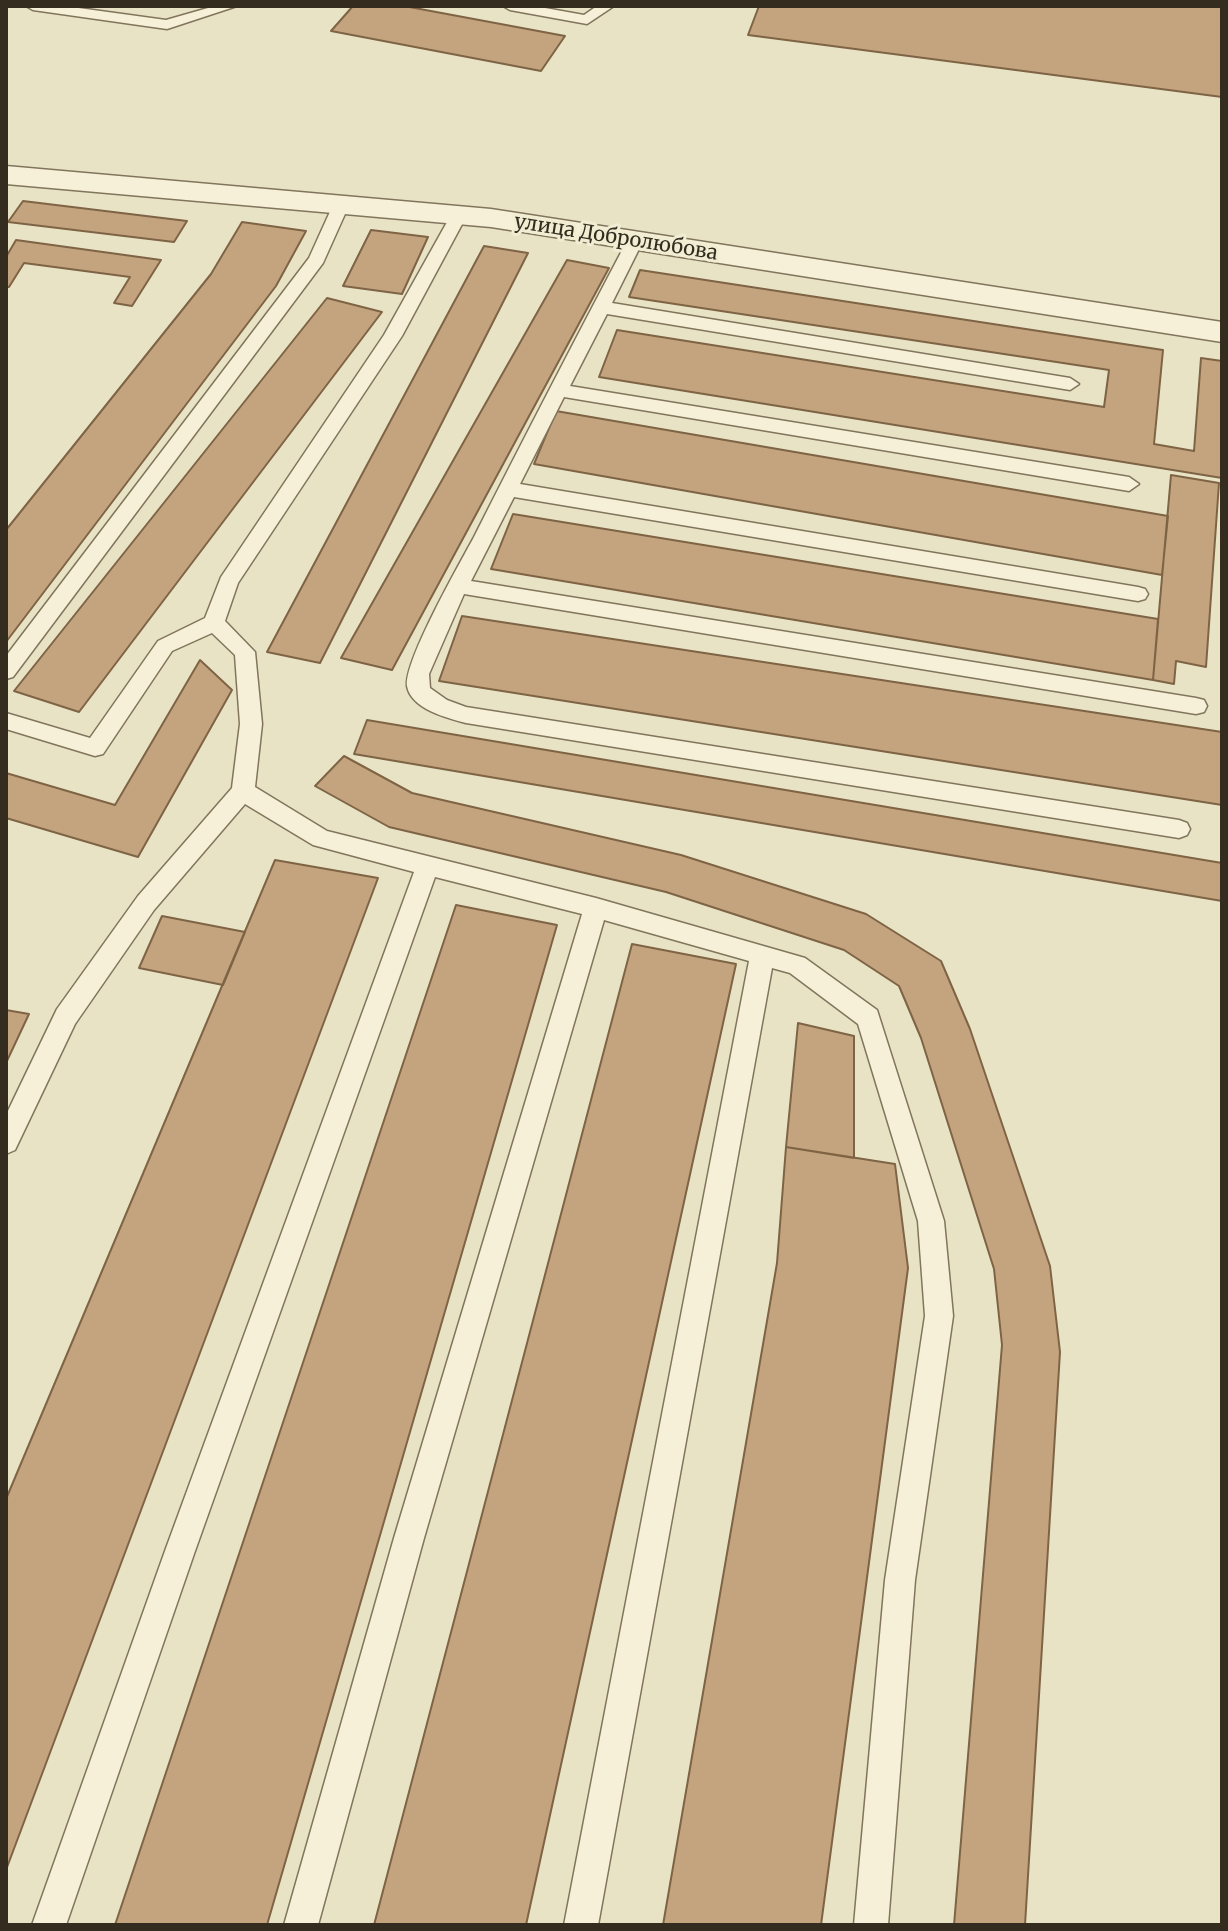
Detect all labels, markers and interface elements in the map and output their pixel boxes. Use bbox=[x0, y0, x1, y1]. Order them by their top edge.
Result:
street label: улица Добролюбова bbox=[513, 210, 719, 266]

